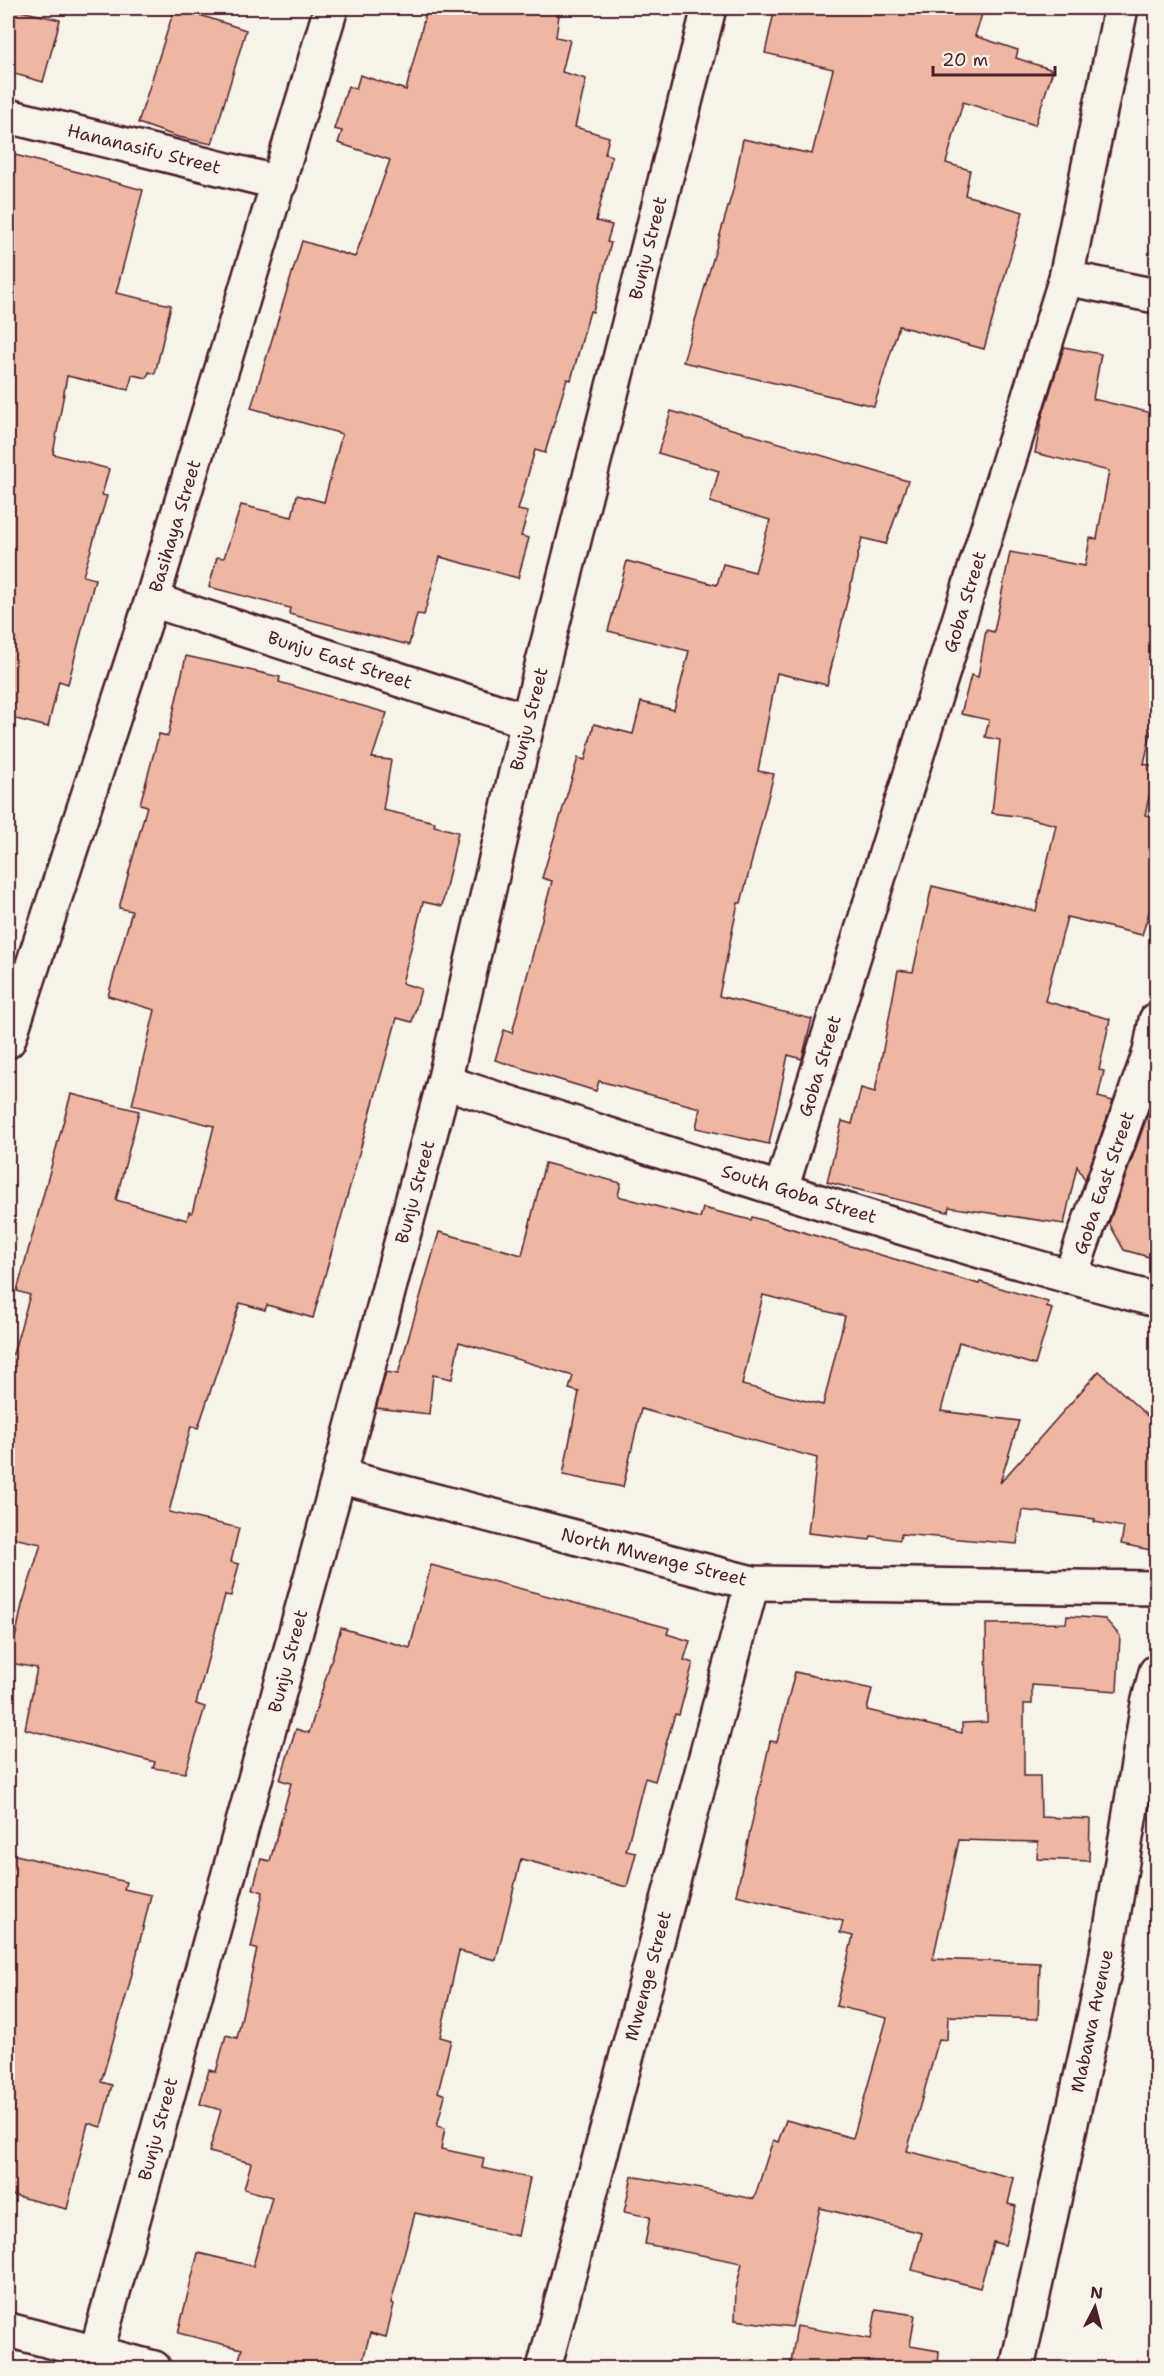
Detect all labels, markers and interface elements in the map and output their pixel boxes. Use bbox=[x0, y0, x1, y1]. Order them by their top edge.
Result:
scale bar bbox=[933, 39, 1054, 77]
text: 20 m bbox=[942, 48, 988, 72]
street label: Hananasifu Street bbox=[65, 118, 223, 180]
street label: Bunju Street bbox=[624, 194, 672, 302]
street label: Basihaya Street bbox=[143, 457, 207, 595]
street label: Goba Street bbox=[938, 548, 992, 656]
street label: Bunju East Street bbox=[265, 625, 415, 695]
street label: Bunju Street bbox=[505, 665, 553, 773]
street label: Goba Street bbox=[793, 1012, 847, 1120]
street label: Goba East Street bbox=[1068, 1108, 1140, 1258]
street label: Bunju Street bbox=[390, 1138, 440, 1246]
street label: South Goba Street bbox=[718, 1159, 880, 1229]
street label: North Mwenge Street bbox=[559, 1522, 750, 1592]
street label: Bunju Street bbox=[263, 1607, 313, 1715]
street label: Mwenge Street bbox=[619, 1908, 677, 2044]
street label: Mabawa Avenue bbox=[1065, 1947, 1119, 2095]
street label: Bunju Street bbox=[133, 2075, 183, 2183]
north arrow bbox=[1065, 2277, 1125, 2337]
text: N bbox=[1089, 2281, 1104, 2304]

